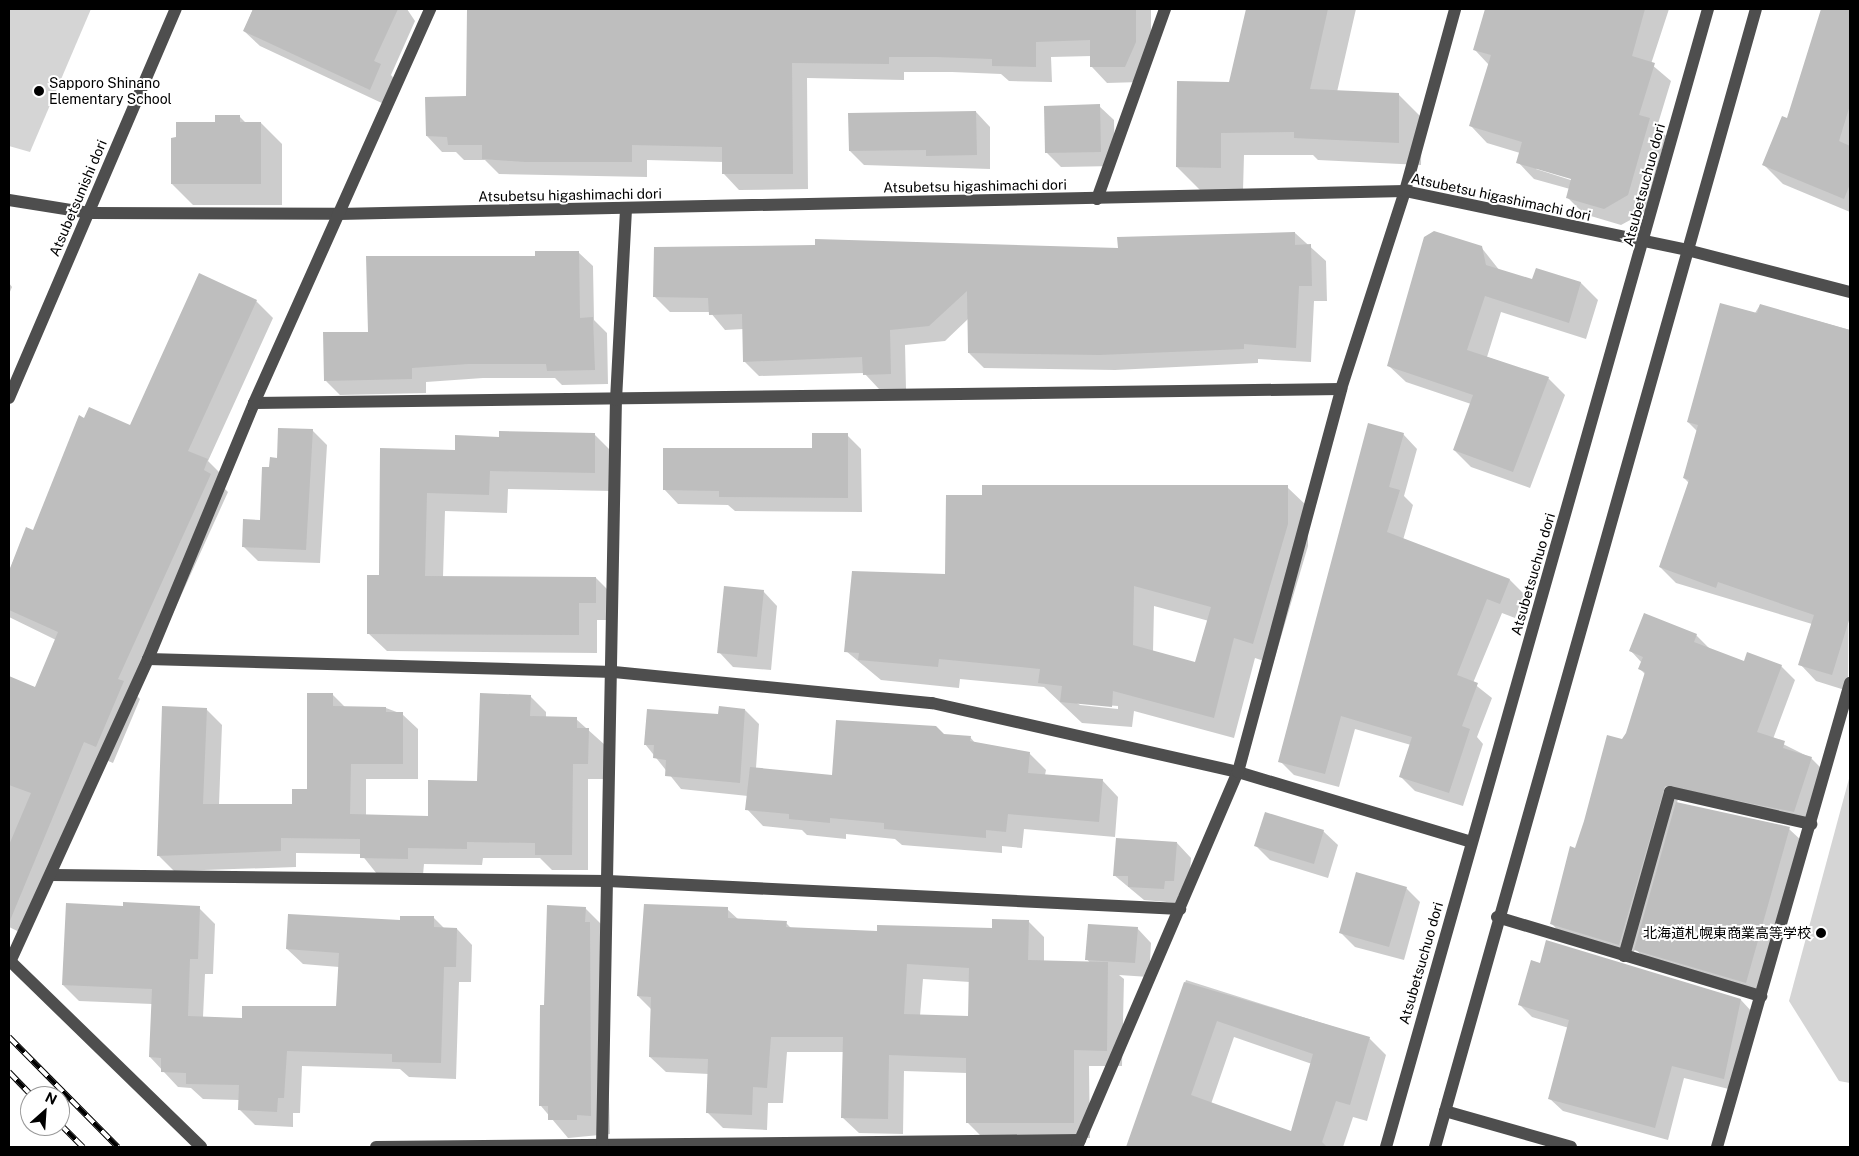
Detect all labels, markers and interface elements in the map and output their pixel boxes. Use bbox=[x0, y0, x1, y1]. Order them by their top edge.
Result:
place label: Sapporo Shinano Elementary School bbox=[49, 75, 172, 108]
marker: Sapporo Shinano Elementary School bbox=[33, 85, 45, 97]
street label: Atsubetsuchuo dori bbox=[1619, 122, 1669, 248]
street label: Atsubetsunishi dori bbox=[46, 137, 110, 259]
street label: Atsubetsu higashimachi dori bbox=[1409, 170, 1593, 224]
street label: Atsubetsu higashimachi dori bbox=[883, 176, 1067, 196]
street label: Atsubetsu higashimachi dori bbox=[478, 185, 662, 205]
street label: Atsubetsuchuo dori bbox=[1507, 511, 1559, 637]
street label: Atsubetsuchuo dori bbox=[1395, 900, 1447, 1026]
place label: 北海道札幌東商業高等学校 bbox=[1643, 925, 1811, 941]
marker: 北海道札幌東商業高等学校 bbox=[1815, 927, 1827, 939]
north arrow bbox=[20, 1086, 70, 1136]
text: N bbox=[43, 1089, 60, 1108]

